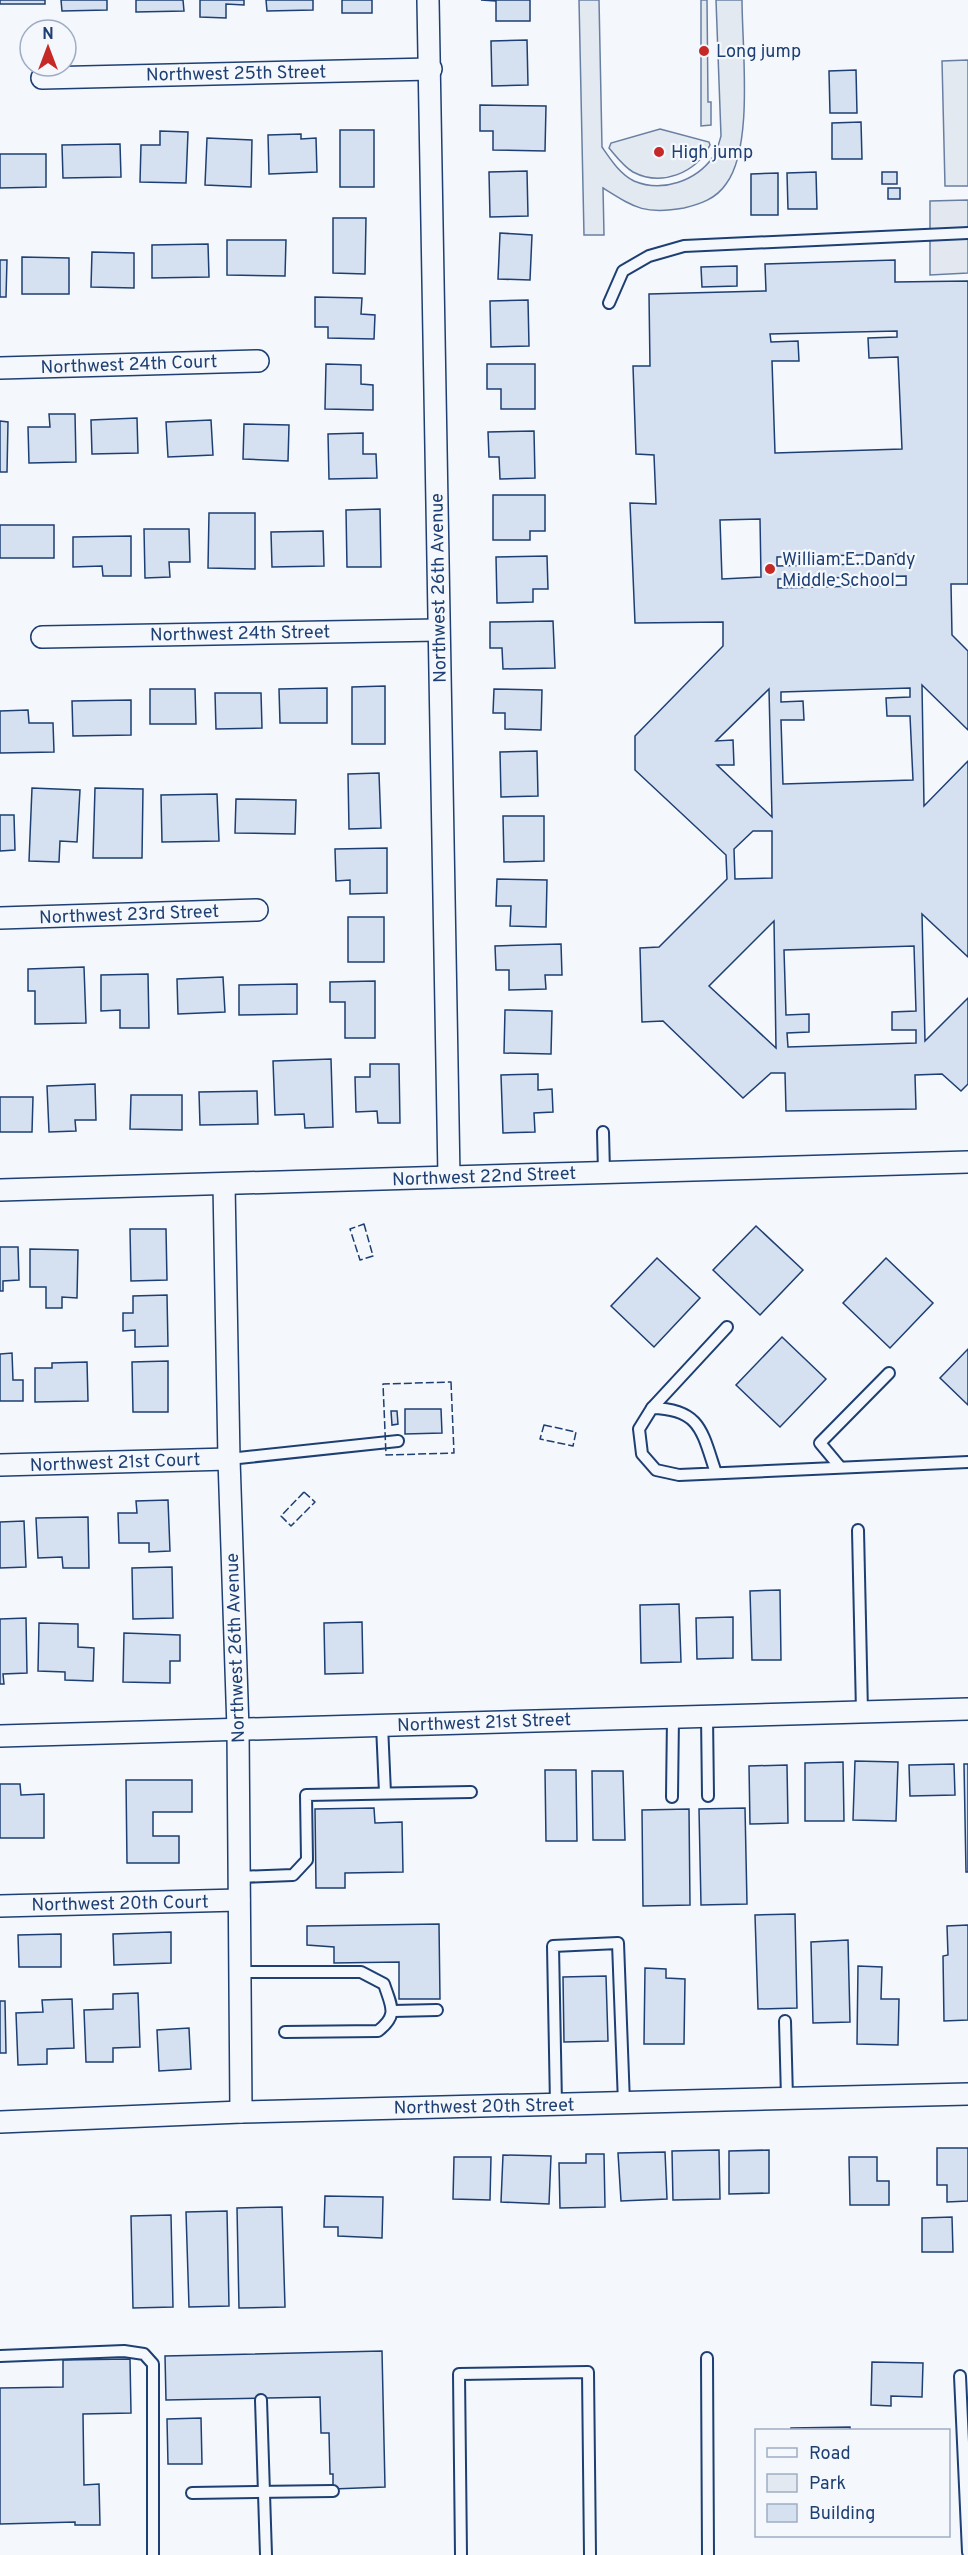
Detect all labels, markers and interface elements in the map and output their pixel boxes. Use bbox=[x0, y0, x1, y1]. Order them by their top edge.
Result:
north arrow bbox=[18, 18, 78, 78]
text: N bbox=[42, 25, 54, 45]
place label: Long jump bbox=[716, 41, 801, 64]
marker: Long jump bbox=[697, 44, 711, 58]
street label: Northwest 25th Street bbox=[146, 61, 326, 88]
place label: High jump bbox=[671, 142, 753, 165]
marker: High jump bbox=[652, 145, 666, 159]
street label: Northwest 24th Court bbox=[40, 351, 218, 380]
street label: Northwest 26th Avenue bbox=[426, 493, 453, 683]
place label: William E. Dandy Middle School bbox=[782, 549, 916, 593]
marker: William E. Dandy Middle School bbox=[763, 562, 777, 576]
street label: Northwest 24th Street bbox=[150, 621, 330, 648]
street label: Northwest 23rd Street bbox=[39, 901, 220, 930]
street label: Northwest 22nd Street bbox=[392, 1163, 577, 1192]
street label: Northwest 21st Court bbox=[29, 1449, 201, 1478]
street label: Northwest 26th Avenue bbox=[222, 1553, 251, 1743]
street label: Northwest 21st Street bbox=[397, 1709, 571, 1738]
street label: Northwest 20th Court bbox=[31, 1891, 209, 1918]
street label: Northwest 20th Street bbox=[393, 2094, 575, 2121]
legend bbox=[755, 2429, 950, 2537]
text: Road bbox=[809, 2443, 851, 2466]
text: Park bbox=[809, 2473, 846, 2496]
text: Building bbox=[809, 2503, 875, 2526]

